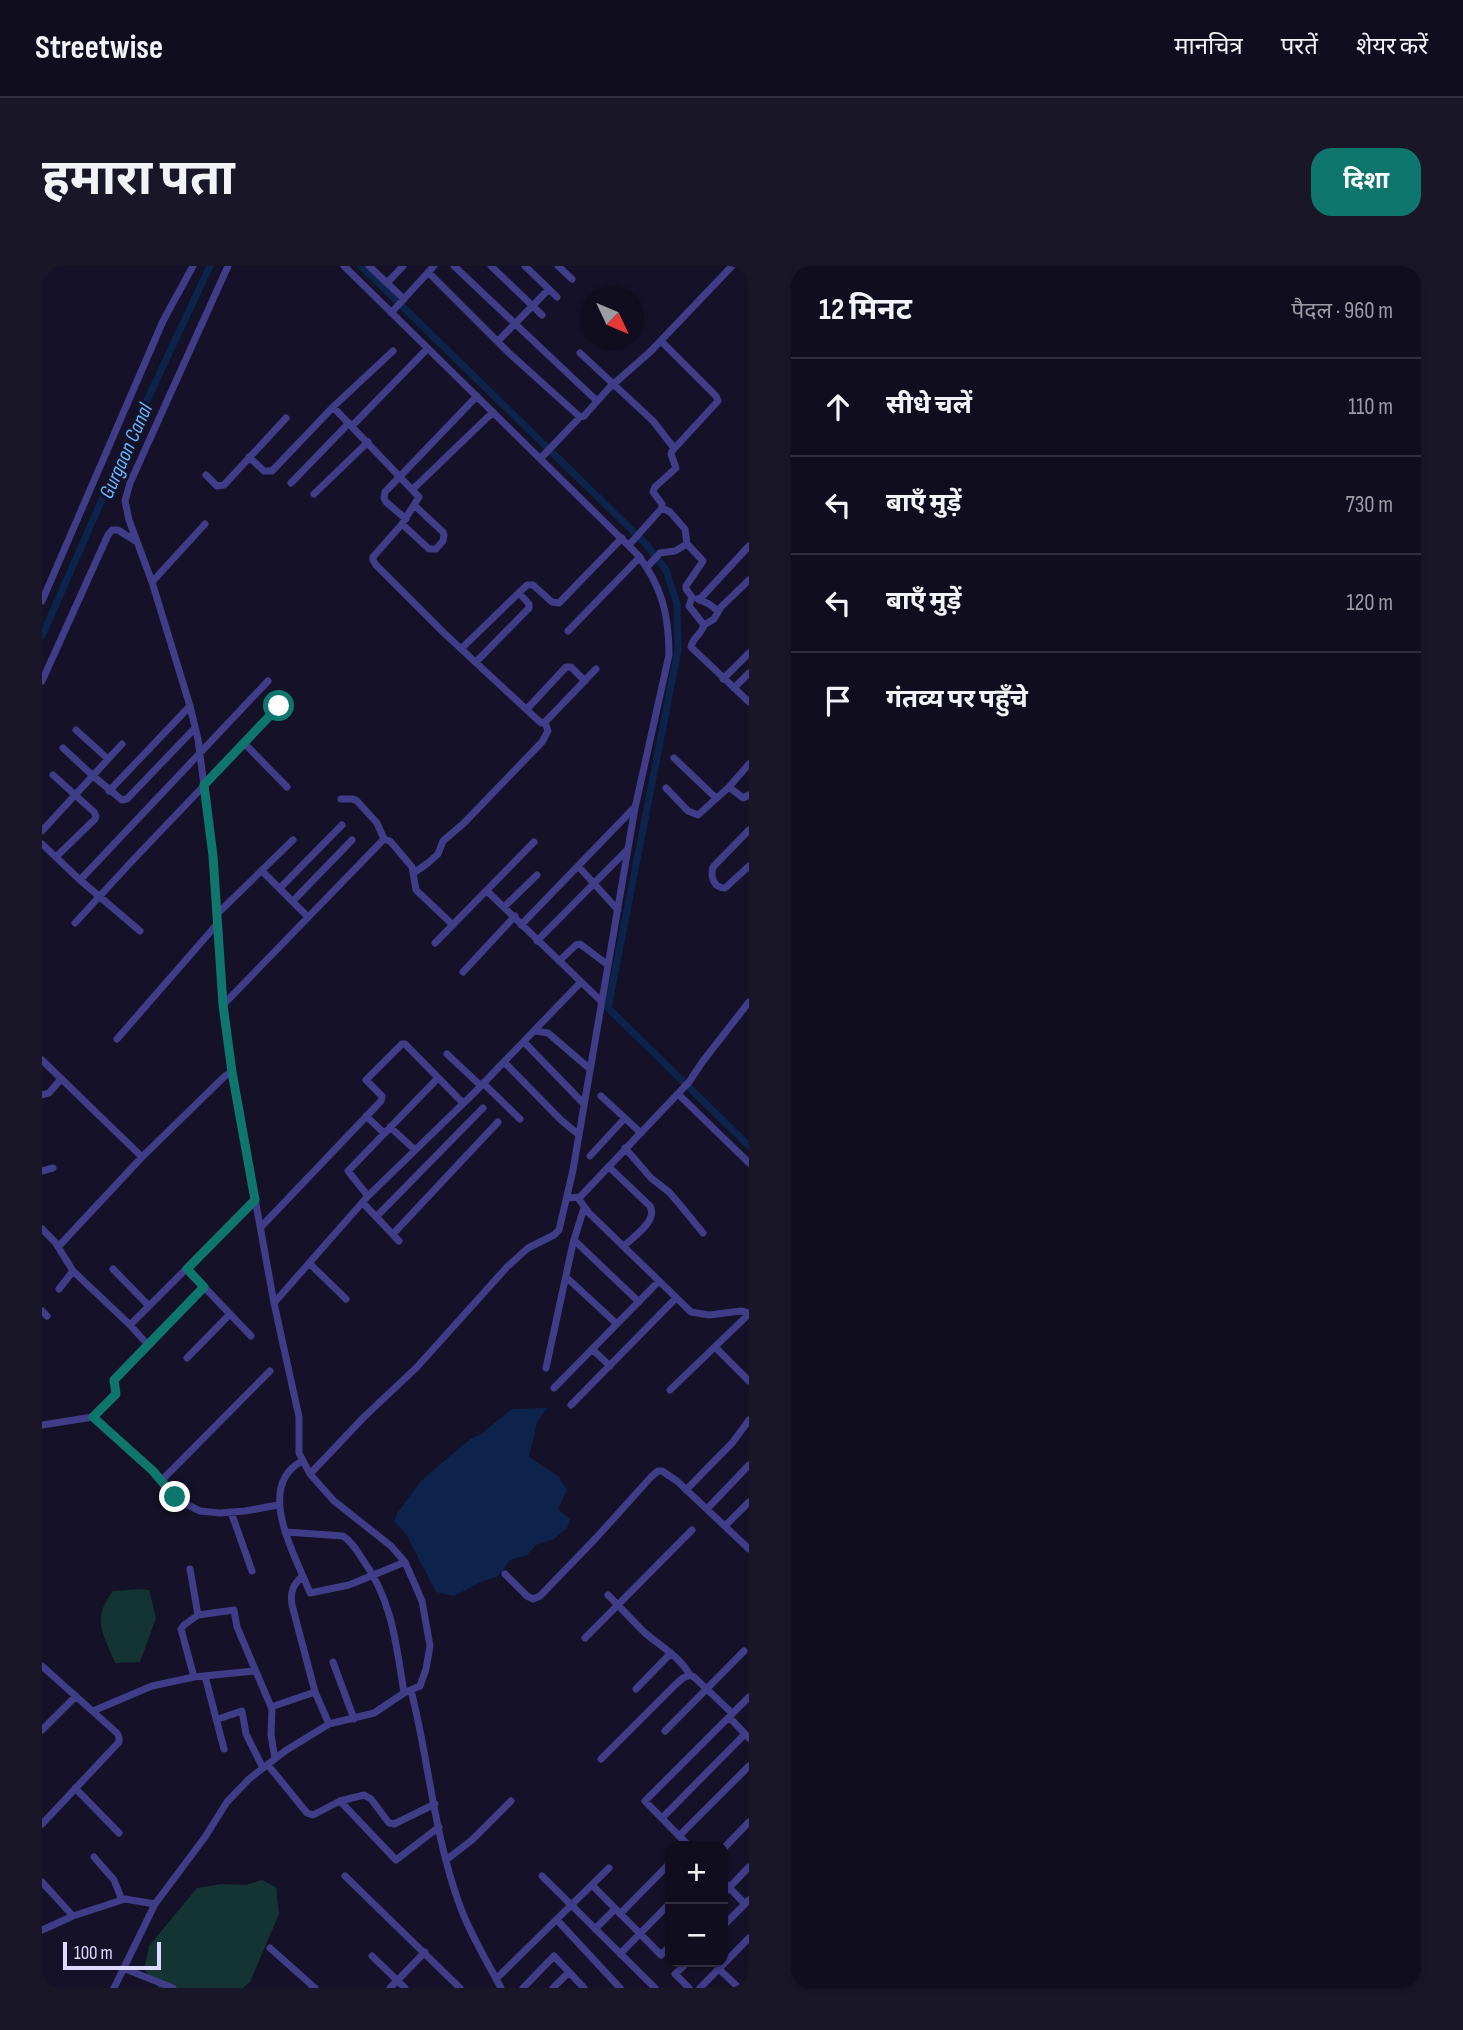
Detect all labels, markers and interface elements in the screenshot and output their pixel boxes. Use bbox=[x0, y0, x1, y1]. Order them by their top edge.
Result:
text: Streetwise bbox=[35, 28, 163, 68]
text: मानचित्र bbox=[1174, 32, 1243, 61]
text: परतें bbox=[1281, 32, 1318, 61]
text: शेयर करें bbox=[1356, 32, 1428, 61]
button: दिशा bbox=[1311, 148, 1421, 216]
text: हमारा पता bbox=[42, 150, 235, 209]
north arrow bbox=[581, 287, 644, 350]
text: 12 मिनट bbox=[819, 292, 912, 328]
text: पैदल · 960 m bbox=[1291, 297, 1393, 325]
icon: ahead bbox=[819, 388, 857, 426]
text: सीधे चलें bbox=[886, 390, 972, 421]
text: 110 m bbox=[1348, 393, 1393, 421]
water label: Gurgaon Canal bbox=[94, 398, 159, 503]
icon: left bbox=[819, 486, 857, 524]
text: बाएँ मुड़ें bbox=[886, 488, 961, 519]
text: 730 m bbox=[1345, 491, 1393, 519]
icon: left bbox=[819, 584, 857, 622]
text: बाएँ मुड़ें bbox=[886, 586, 961, 617]
text: 120 m bbox=[1347, 589, 1393, 617]
icon: arrive bbox=[819, 682, 857, 720]
text: गंतव्य पर पहुँचे bbox=[886, 684, 1028, 715]
route start bbox=[263, 690, 294, 721]
route end bbox=[159, 1481, 190, 1512]
map controls bbox=[665, 1841, 728, 1967]
button: + bbox=[665, 1841, 728, 1904]
button: − bbox=[665, 1904, 728, 1967]
scale bar bbox=[63, 1939, 161, 1971]
text: 100 m bbox=[74, 1942, 113, 1965]

